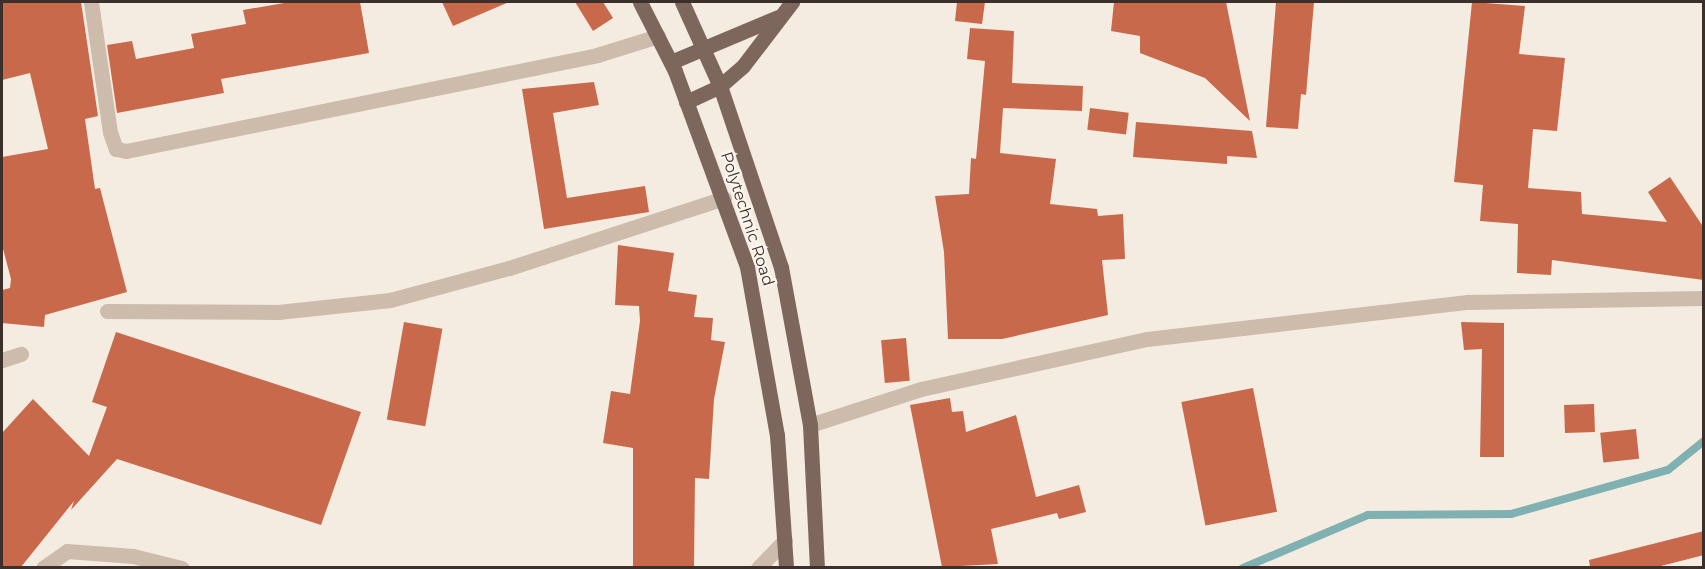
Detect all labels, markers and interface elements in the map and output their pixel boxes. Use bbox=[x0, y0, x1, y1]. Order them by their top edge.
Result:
street label: Polytechnic Road bbox=[716, 149, 778, 289]

